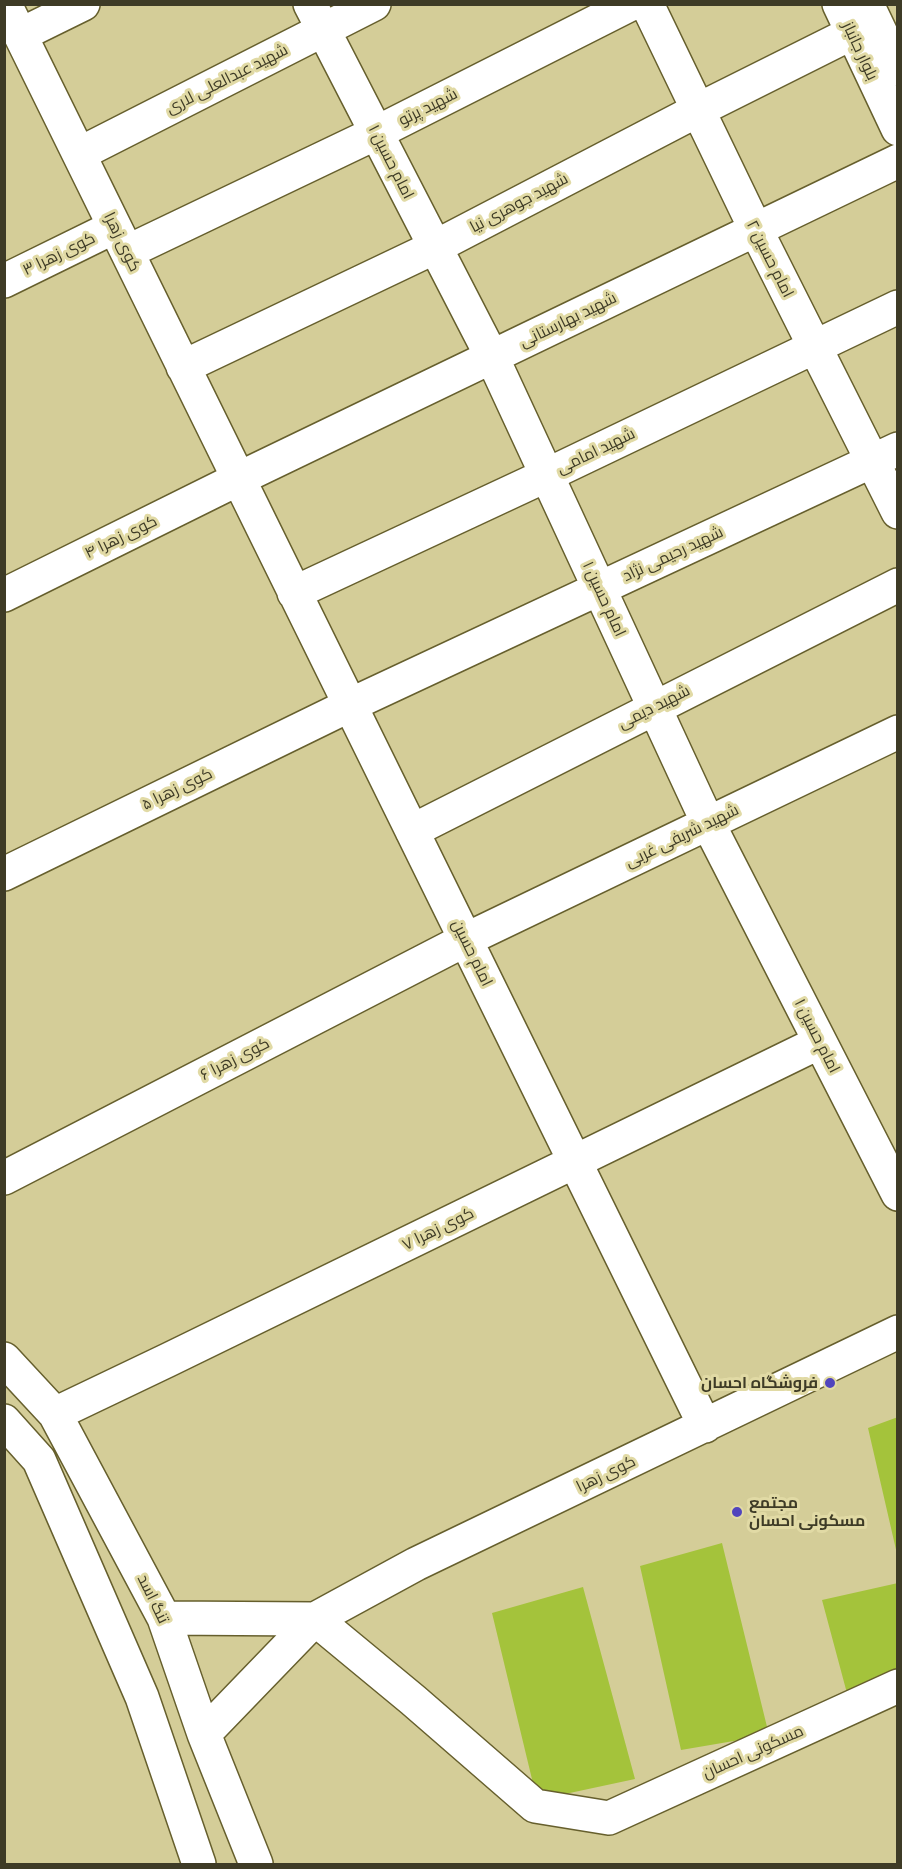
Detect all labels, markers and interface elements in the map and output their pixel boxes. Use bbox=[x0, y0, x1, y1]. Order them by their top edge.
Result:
street label: بلوار جانباز bbox=[838, 19, 882, 83]
street label: شهید عبدالعلی لاری bbox=[163, 40, 291, 118]
street label: شهید پرتو bbox=[395, 84, 461, 130]
street label: امام حسین ۱ bbox=[364, 122, 418, 202]
street label: شهید جوهری نیا bbox=[467, 169, 571, 237]
street label: کوی زهرا bbox=[99, 209, 145, 275]
street label: امام حسین ۲ bbox=[742, 217, 798, 301]
street label: کوی زهرا ۳ bbox=[20, 228, 98, 280]
street label: شهید بهارستانی bbox=[516, 288, 620, 352]
street label: شهید امامی bbox=[554, 424, 638, 478]
street label: کوی زهرا ۴ bbox=[82, 511, 160, 563]
street label: شهید رحیمی نژاد bbox=[620, 522, 726, 586]
street label: امام حسین ۱ bbox=[578, 558, 630, 640]
street label: شهید دیمی bbox=[615, 681, 693, 733]
street label: کوی زهرا ۵ bbox=[139, 764, 215, 814]
street label: شهید شریفی غربی bbox=[622, 800, 742, 872]
street label: امام حسین bbox=[448, 917, 496, 989]
street label: امام حسین ۱ bbox=[790, 996, 844, 1076]
street label: کوی زهرا ۶ bbox=[197, 1033, 273, 1085]
street label: کوی زهرا ۷ bbox=[399, 1203, 477, 1255]
place label: فروشگاه احسان bbox=[701, 1373, 818, 1393]
marker: فروشگاه احسان bbox=[823, 1376, 837, 1390]
street label: کوی زهرا bbox=[573, 1451, 639, 1497]
place label: مجتمع مسکونی احسان bbox=[749, 1493, 865, 1531]
marker: مجتمع مسکونی احسان bbox=[730, 1505, 744, 1519]
street label: تنگ اسد bbox=[133, 1571, 173, 1627]
street label: مسکونی احسان bbox=[700, 1721, 806, 1783]

